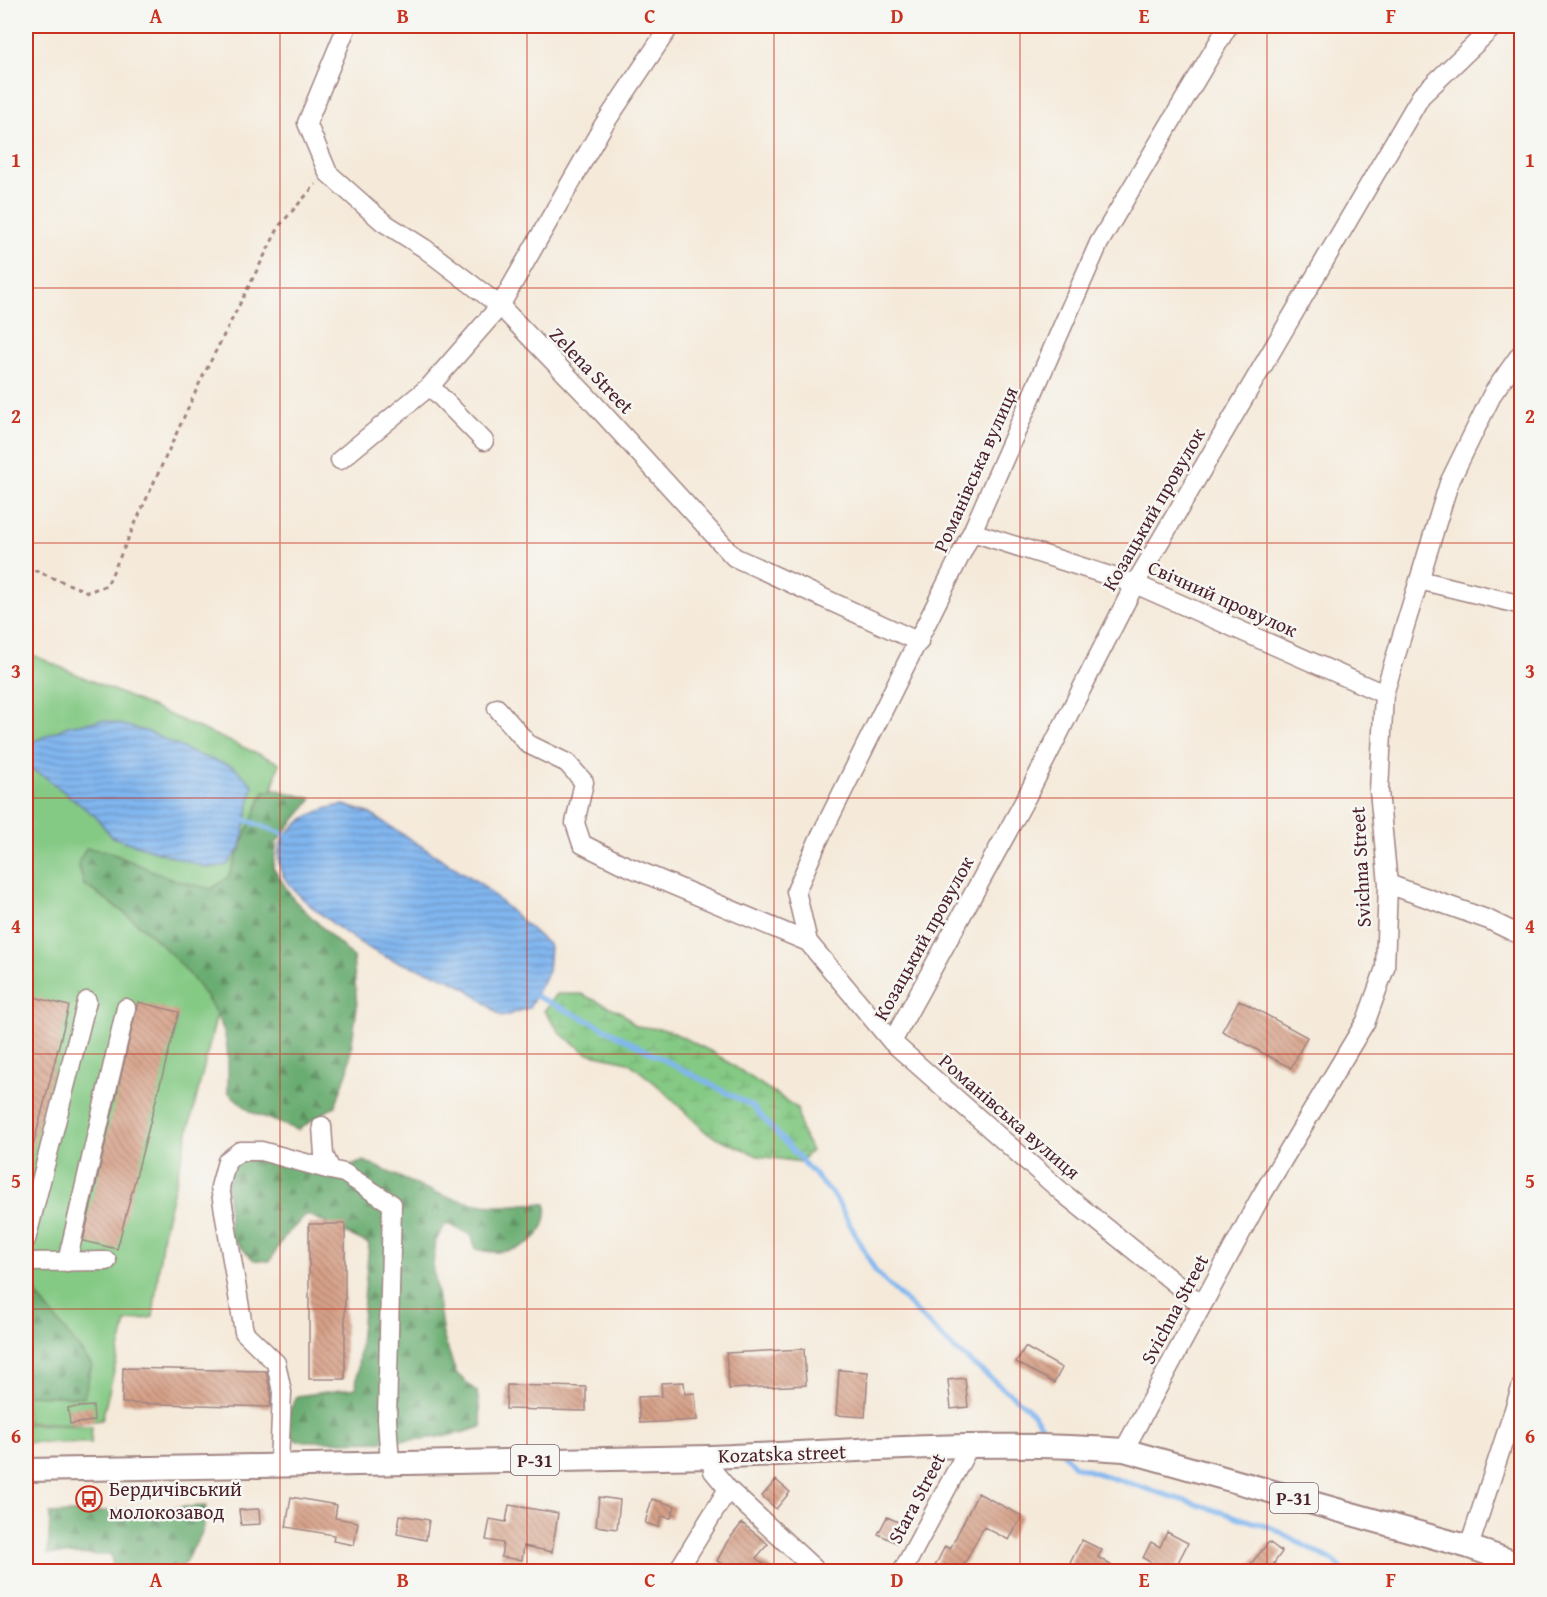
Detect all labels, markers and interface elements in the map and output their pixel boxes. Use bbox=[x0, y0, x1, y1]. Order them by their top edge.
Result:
text: A bbox=[150, 1, 163, 30]
text: B bbox=[397, 1, 409, 30]
text: C bbox=[644, 1, 656, 30]
text: D bbox=[890, 1, 904, 30]
text: E bbox=[1139, 1, 1150, 30]
text: F bbox=[1386, 1, 1396, 30]
text: 1 bbox=[11, 145, 21, 174]
text: 1 bbox=[1525, 145, 1535, 174]
street label: Zelena Street bbox=[543, 320, 641, 420]
street label: Романівська вулиця bbox=[925, 381, 1025, 557]
text: 2 bbox=[11, 401, 21, 430]
text: 2 bbox=[1525, 401, 1535, 430]
street label: Козацький провулок bbox=[1094, 422, 1212, 596]
street label: Свічний провулок bbox=[1144, 552, 1303, 644]
text: 3 bbox=[11, 656, 21, 685]
text: 3 bbox=[1525, 656, 1535, 685]
street label: Svichna Street bbox=[1342, 806, 1378, 928]
street label: Козацький провулок bbox=[866, 850, 981, 1026]
text: 4 bbox=[11, 911, 21, 940]
text: 4 bbox=[1525, 911, 1535, 940]
street label: Романівська вулиця bbox=[933, 1046, 1087, 1186]
text: 5 bbox=[11, 1166, 21, 1195]
text: 5 bbox=[1525, 1166, 1535, 1195]
street label: Svichna Street bbox=[1133, 1249, 1215, 1369]
text: 6 bbox=[11, 1421, 21, 1450]
text: 6 bbox=[1525, 1421, 1535, 1450]
street label: Kozatska street bbox=[718, 1436, 846, 1470]
road number: Р-31 bbox=[511, 1445, 559, 1475]
street label: Stara Street bbox=[880, 1448, 952, 1548]
place label: Бердичівський молокозавод bbox=[109, 1474, 242, 1526]
road number: Р-31 bbox=[1270, 1483, 1318, 1513]
bus stop icon: Бердичівський молокозавод bbox=[74, 1484, 104, 1514]
text: A bbox=[150, 1565, 163, 1594]
text: B bbox=[397, 1565, 409, 1594]
text: C bbox=[644, 1565, 656, 1594]
text: D bbox=[890, 1565, 904, 1594]
text: E bbox=[1139, 1565, 1150, 1594]
text: F bbox=[1386, 1565, 1396, 1594]

